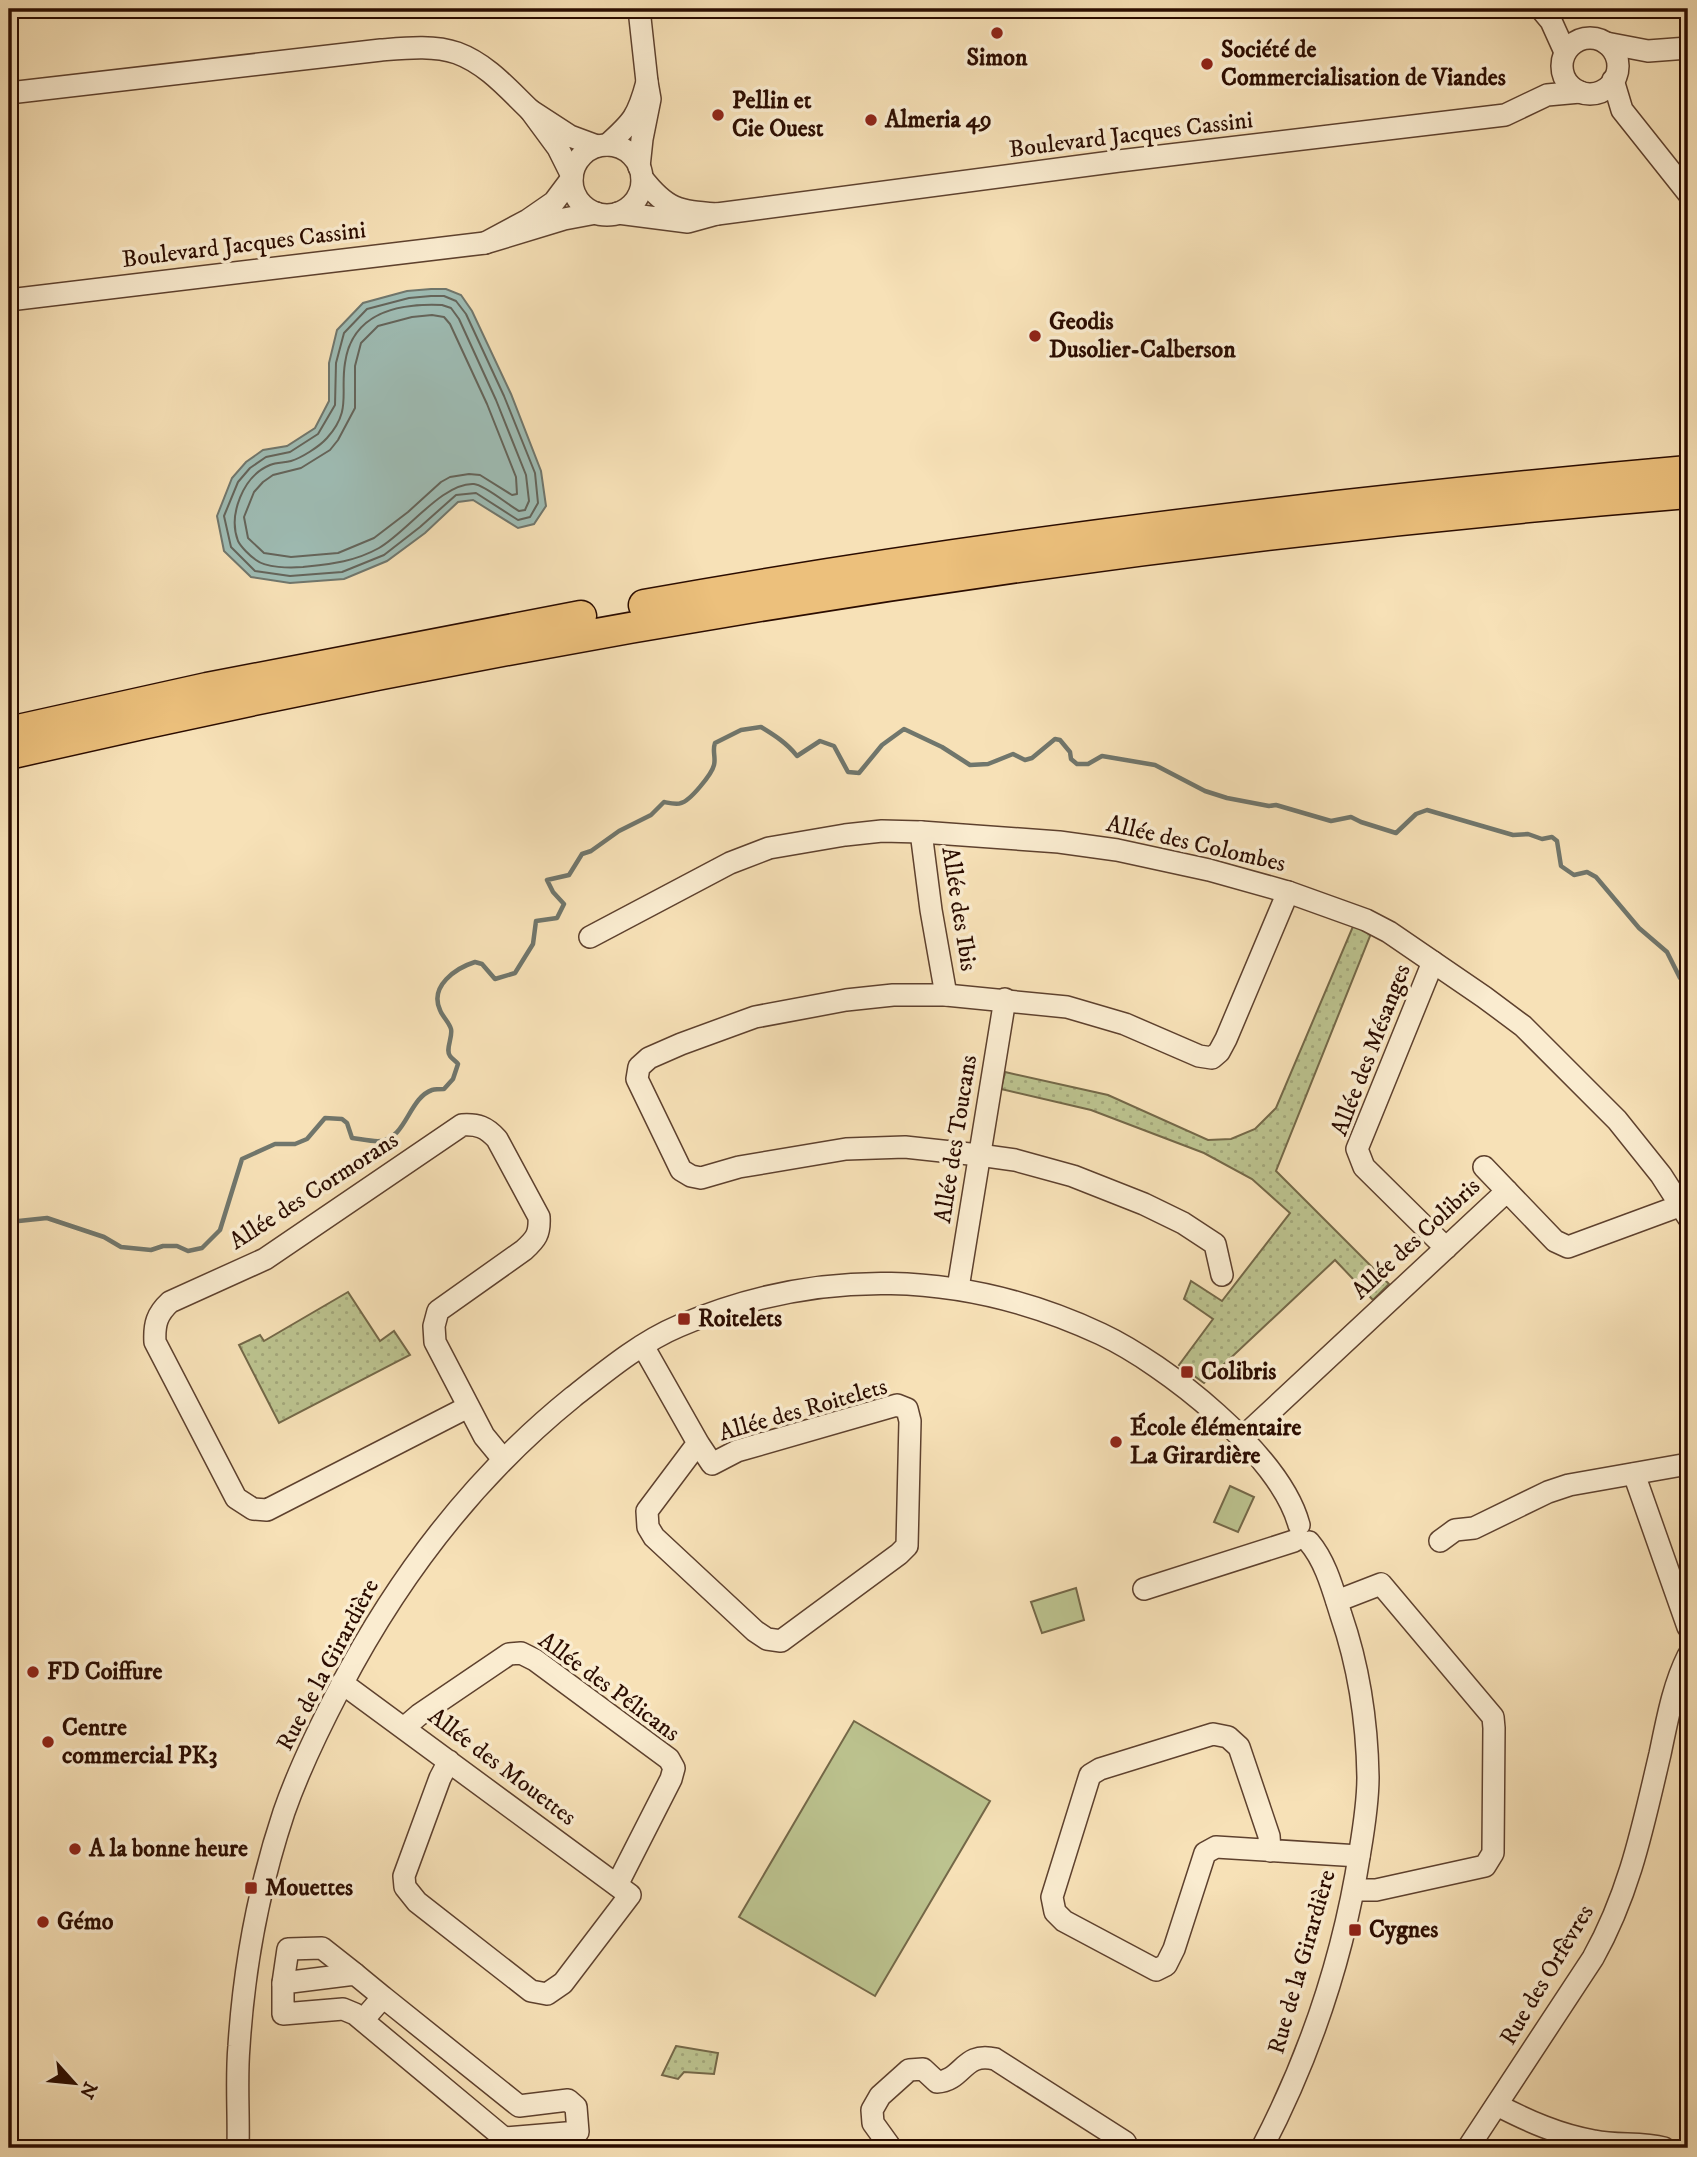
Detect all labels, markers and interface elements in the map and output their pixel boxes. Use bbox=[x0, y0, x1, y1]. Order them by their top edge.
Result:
marker: Simon bbox=[989, 25, 1005, 41]
place label: Société de Commercialisation de Viandes bbox=[1221, 35, 1506, 93]
place label: Simon bbox=[967, 43, 1028, 73]
marker: Société de Commercialisation de Viandes bbox=[1199, 56, 1215, 72]
place label: Pellin et Cie Ouest bbox=[732, 86, 824, 144]
place label: Almeria 49 bbox=[884, 105, 992, 135]
street label: Boulevard Jacques Cassini bbox=[1007, 105, 1255, 165]
marker: Pellin et Cie Ouest bbox=[710, 107, 726, 123]
marker: Almeria 49 bbox=[863, 112, 879, 128]
street label: Boulevard Jacques Cassini bbox=[120, 215, 368, 275]
place label: Geodis Dusolier-Calberson bbox=[1049, 307, 1236, 365]
marker: Geodis Dusolier-Calberson bbox=[1027, 328, 1043, 344]
street label: Allée des Colombes bbox=[1103, 809, 1289, 879]
street label: Allée des Ibis bbox=[934, 845, 984, 973]
street label: Allée des Mésanges bbox=[1324, 960, 1418, 1140]
street label: Allée des Toucans bbox=[928, 1053, 984, 1225]
street label: Allée des Cormorans bbox=[224, 1125, 404, 1257]
street label: Allée des Colibris bbox=[1345, 1172, 1487, 1306]
place label: Roitelets bbox=[698, 1304, 782, 1334]
marker: Roitelets bbox=[676, 1311, 692, 1327]
place label: Colibris bbox=[1201, 1357, 1276, 1387]
marker: Colibris bbox=[1179, 1364, 1195, 1380]
street label: Allée des Roitelets bbox=[715, 1372, 891, 1448]
place label: École élémentaire La Girardière bbox=[1130, 1412, 1301, 1471]
marker: École élémentaire La Girardière bbox=[1108, 1434, 1124, 1450]
street label: Rue de la Girardière bbox=[270, 1574, 386, 1756]
street label: Allée des Pélicans bbox=[532, 1626, 686, 1748]
place label: FD Coiffure bbox=[47, 1657, 162, 1687]
marker: FD Coiffure bbox=[25, 1664, 41, 1680]
street label: Allée des Mouettes bbox=[422, 1702, 582, 1832]
place label: Centre commercial PK3 bbox=[62, 1713, 217, 1771]
marker: Centre commercial PK3 bbox=[40, 1734, 56, 1750]
place label: A la bonne heure bbox=[88, 1834, 248, 1864]
marker: A la bonne heure bbox=[67, 1841, 83, 1857]
street label: Rue de la Girardière bbox=[1261, 1866, 1343, 2058]
place label: Mouettes bbox=[265, 1873, 353, 1903]
marker: Mouettes bbox=[243, 1880, 259, 1896]
street label: Rue des Orfèvres bbox=[1493, 1899, 1601, 2051]
place label: Gémo bbox=[57, 1907, 114, 1937]
marker: Gémo bbox=[35, 1914, 51, 1930]
place label: Cygnes bbox=[1369, 1915, 1438, 1945]
marker: Cygnes bbox=[1347, 1922, 1363, 1938]
north arrow bbox=[38, 2048, 108, 2118]
text: N bbox=[74, 2078, 102, 2103]

